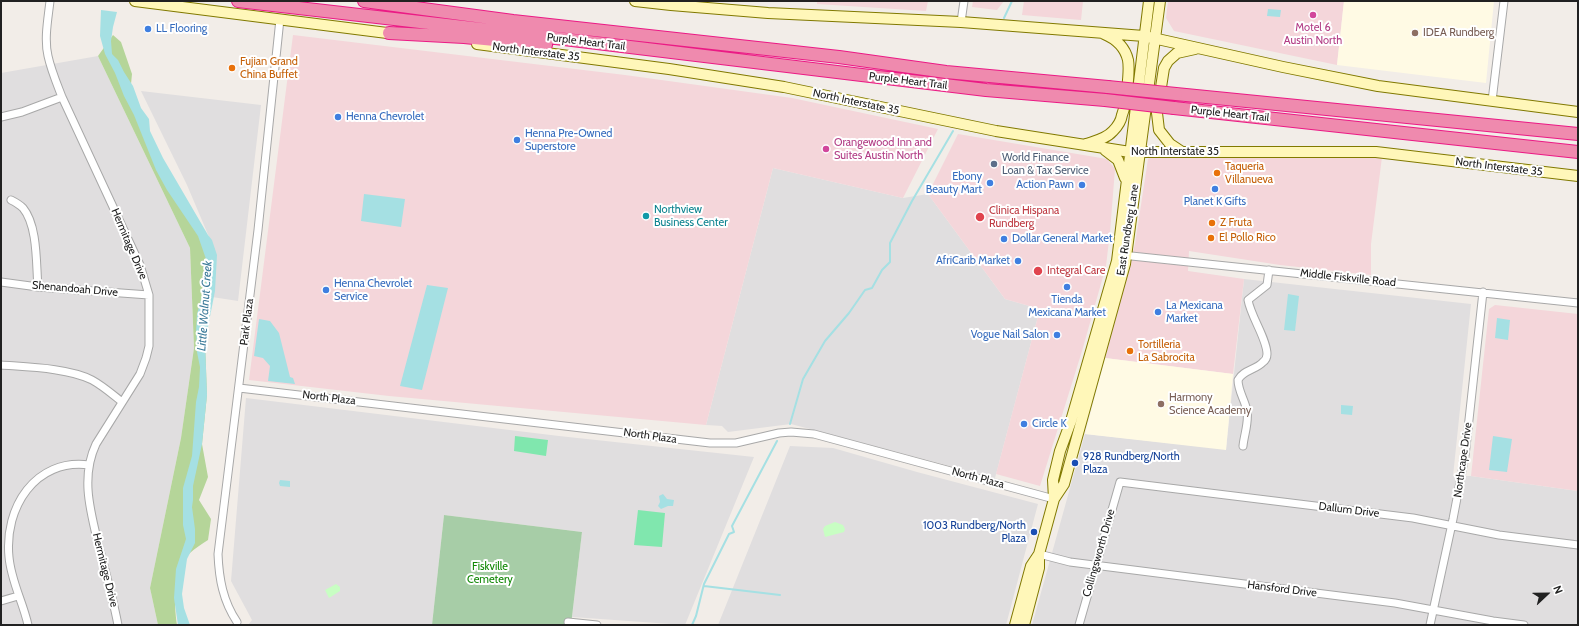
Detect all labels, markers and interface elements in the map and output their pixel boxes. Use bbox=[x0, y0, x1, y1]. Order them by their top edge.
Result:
marker: Motel 6 Austin North bbox=[1308, 10, 1318, 20]
place label: Motel 6 Austin North bbox=[1284, 21, 1342, 47]
place label: LL Flooring bbox=[156, 22, 207, 36]
marker: LL Flooring bbox=[143, 24, 153, 34]
place label: IDEA Rundberg bbox=[1423, 26, 1494, 40]
marker: IDEA Rundberg bbox=[1410, 28, 1420, 38]
street label: Purple Heart Trail bbox=[546, 31, 626, 53]
street label: North Interstate 35 bbox=[492, 40, 580, 64]
place label: Fujian Grand China Buffet bbox=[240, 55, 298, 81]
marker: Fujian Grand China Buffet bbox=[227, 63, 237, 73]
street label: Purple Heart Trail bbox=[868, 70, 948, 92]
street label: North Interstate 35 bbox=[812, 86, 900, 118]
street label: Purple Heart Trail bbox=[1190, 103, 1270, 125]
place label: Henna Chevrolet bbox=[346, 110, 424, 124]
marker: Henna Chevrolet bbox=[333, 112, 343, 122]
place label: Henna Pre-Owned Superstore bbox=[525, 127, 612, 153]
marker: Henna Pre-Owned Superstore bbox=[512, 135, 522, 145]
place label: Orangewood Inn and Suites Austin North bbox=[834, 136, 932, 162]
marker: Orangewood Inn and Suites Austin North bbox=[821, 144, 831, 154]
street label: North Interstate 35 bbox=[1131, 145, 1219, 159]
place label: World Finance Loan & Tax Service bbox=[1002, 151, 1089, 177]
street label: North Interstate 35 bbox=[1455, 155, 1543, 179]
marker: World Finance Loan & Tax Service bbox=[989, 159, 999, 169]
place label: Taqueria Villanueva bbox=[1225, 160, 1273, 186]
marker: Taqueria Villanueva bbox=[1212, 168, 1222, 178]
place label: Ebony Beauty Mart bbox=[926, 170, 982, 196]
marker: Ebony Beauty Mart bbox=[985, 178, 995, 188]
place label: Action Pawn bbox=[1016, 178, 1074, 192]
marker: Action Pawn bbox=[1077, 180, 1087, 190]
street label: East Rundberg Lane bbox=[1114, 183, 1142, 277]
marker: Planet K Gifts bbox=[1210, 184, 1220, 194]
place label: Planet K Gifts bbox=[1184, 195, 1246, 209]
place label: Northview Business Center bbox=[654, 203, 728, 229]
place label: Clinica Hispana Rundberg bbox=[989, 204, 1059, 230]
street label: Hermitage Drive bbox=[108, 206, 150, 282]
marker: Northview Business Center bbox=[641, 211, 651, 221]
marker: Clinica Hispana Rundberg bbox=[974, 211, 986, 223]
place label: Z Fruta bbox=[1220, 216, 1252, 230]
marker: Z Fruta bbox=[1207, 218, 1217, 228]
place label: El Pollo Rico bbox=[1219, 231, 1276, 245]
place label: Dollar General Market bbox=[1012, 232, 1113, 246]
marker: El Pollo Rico bbox=[1206, 233, 1216, 243]
marker: Dollar General Market bbox=[999, 234, 1009, 244]
place label: AfriCarib Market bbox=[936, 254, 1010, 268]
marker: AfriCarib Market bbox=[1013, 256, 1023, 266]
water label: Little Walnut Creek bbox=[195, 260, 215, 352]
place label: Integral Care bbox=[1047, 264, 1105, 278]
marker: Integral Care bbox=[1032, 265, 1044, 277]
street label: Middle Fiskville Road bbox=[1299, 266, 1397, 290]
place label: Henna Chevrolet Service bbox=[334, 277, 412, 303]
street label: Shenandoah Drive bbox=[32, 279, 118, 299]
marker: Tienda Mexicana Market bbox=[1062, 282, 1072, 292]
marker: Henna Chevrolet Service bbox=[321, 285, 331, 295]
place label: Tienda Mexicana Market bbox=[1028, 293, 1106, 319]
street label: Park Plaza bbox=[238, 298, 256, 346]
place label: La Mexicana Market bbox=[1166, 299, 1223, 325]
marker: La Mexicana Market bbox=[1153, 307, 1163, 317]
place label: Vogue Nail Salon bbox=[971, 328, 1049, 342]
marker: Vogue Nail Salon bbox=[1052, 330, 1062, 340]
place label: Tortilleria La Sabrocita bbox=[1138, 338, 1195, 364]
marker: Tortilleria La Sabrocita bbox=[1125, 346, 1135, 356]
street label: North Plaza bbox=[301, 388, 357, 408]
place label: Harmony Science Academy bbox=[1169, 391, 1251, 417]
marker: Harmony Science Academy bbox=[1156, 399, 1166, 409]
place label: Circle K bbox=[1032, 417, 1067, 431]
marker: Circle K bbox=[1019, 419, 1029, 429]
street label: Northcape Drive bbox=[1451, 421, 1475, 499]
street label: North Plaza bbox=[622, 426, 678, 446]
place label: 928 Rundberg/North Plaza bbox=[1083, 450, 1180, 476]
marker: 928 Rundberg/North Plaza bbox=[1070, 458, 1080, 468]
street label: North Plaza bbox=[950, 465, 1006, 491]
street label: Dallum Drive bbox=[1318, 500, 1380, 520]
street label: Collingsworth Drive bbox=[1080, 508, 1118, 598]
place label: 1003 Rundberg/North Plaza bbox=[923, 519, 1026, 545]
marker: 1003 Rundberg/North Plaza bbox=[1029, 527, 1039, 537]
street label: Hermitage Drive bbox=[89, 532, 121, 608]
park label: Fiskville Cemetery bbox=[467, 560, 513, 586]
north arrow bbox=[1527, 574, 1567, 614]
street label: Hansford Drive bbox=[1247, 578, 1317, 600]
text: N bbox=[1550, 583, 1566, 596]

